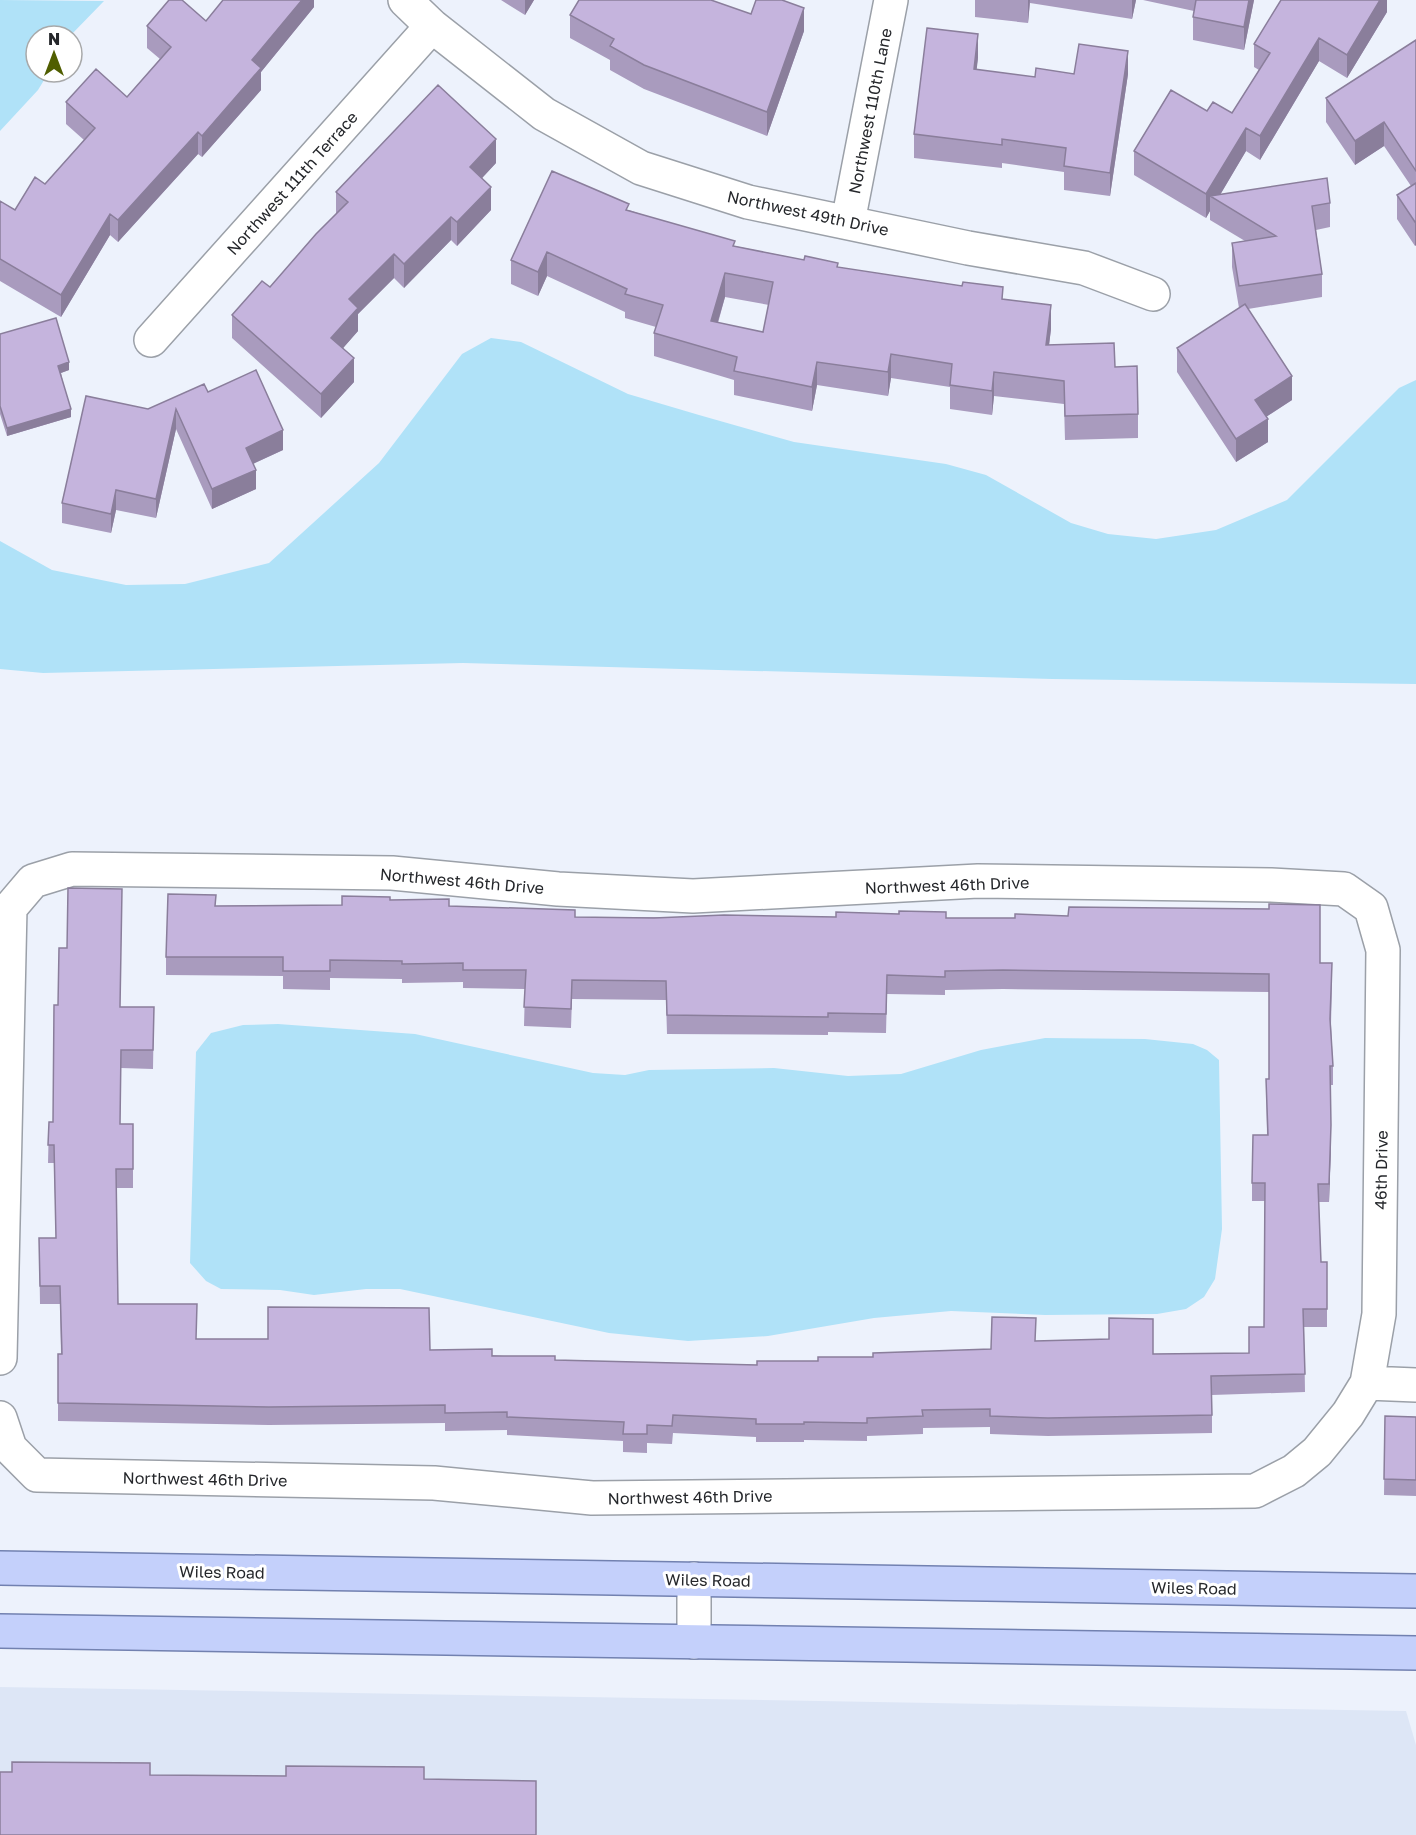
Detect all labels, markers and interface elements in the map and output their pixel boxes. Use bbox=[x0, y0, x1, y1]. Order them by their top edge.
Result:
north arrow bbox=[24, 24, 84, 84]
street label: Northwest 110th Lane bbox=[844, 26, 896, 196]
text: N bbox=[48, 29, 60, 49]
street label: Northwest 111th Terrace bbox=[222, 107, 362, 259]
street label: Northwest 49th Drive bbox=[725, 186, 891, 240]
street label: Northwest 46th Drive bbox=[379, 864, 545, 898]
street label: Northwest 46th Drive bbox=[864, 872, 1030, 898]
street label: 46th Drive bbox=[1370, 1130, 1392, 1210]
street label: Northwest 46th Drive bbox=[122, 1468, 288, 1490]
street label: Northwest 46th Drive bbox=[607, 1486, 773, 1508]
street label: Wiles Road bbox=[179, 1561, 265, 1583]
street label: Wiles Road bbox=[665, 1569, 751, 1591]
street label: Wiles Road bbox=[1151, 1577, 1237, 1599]

